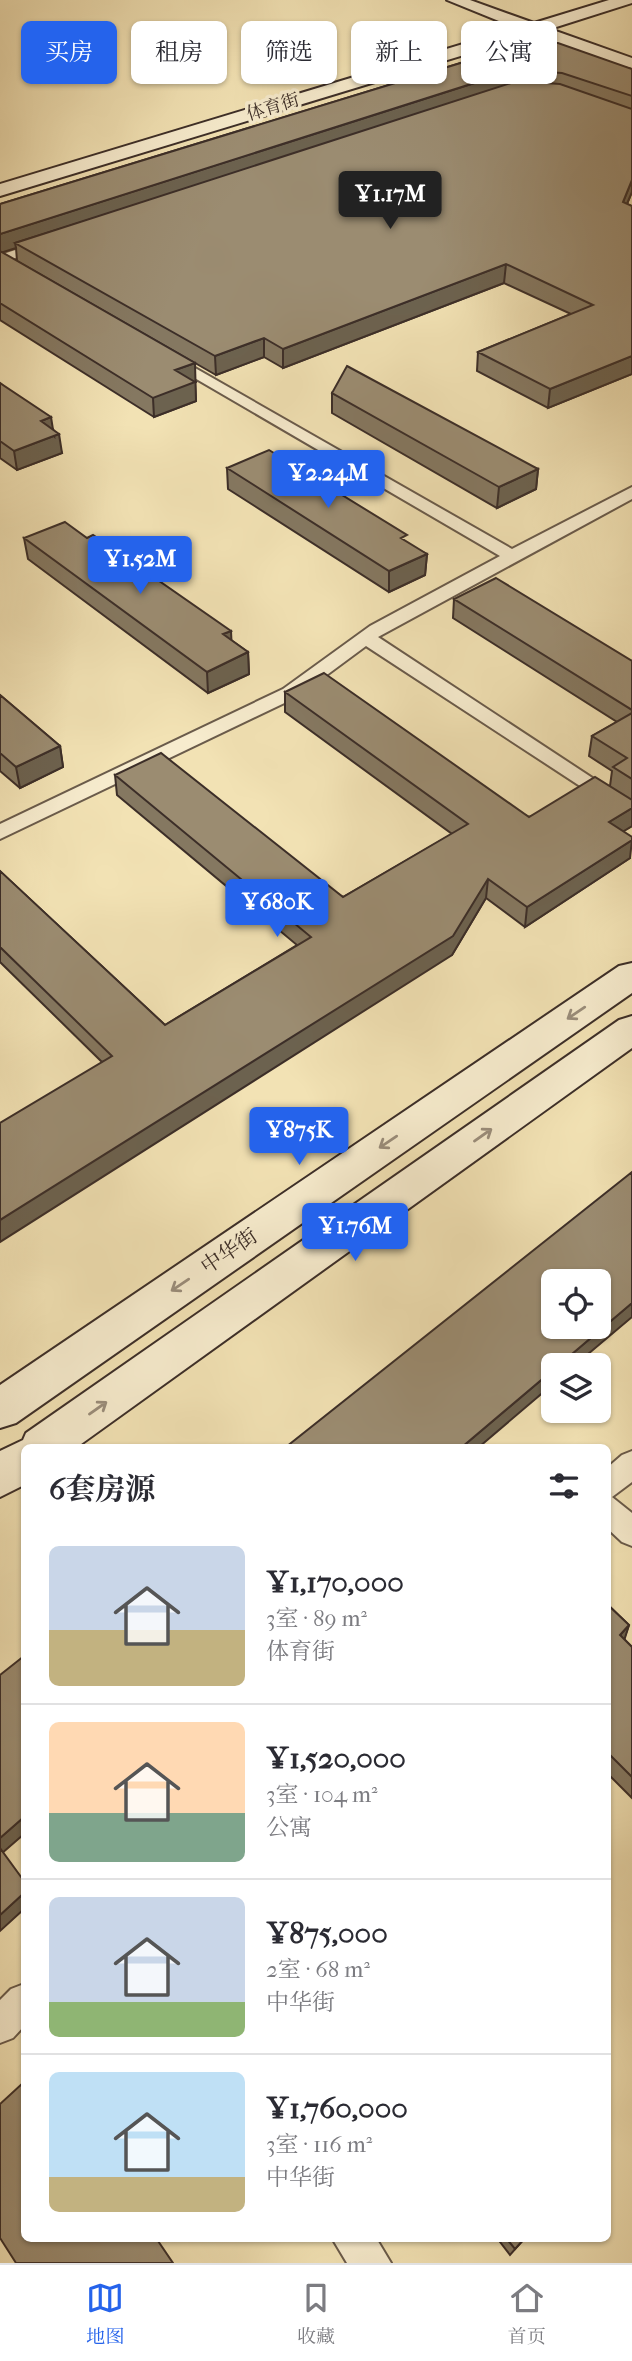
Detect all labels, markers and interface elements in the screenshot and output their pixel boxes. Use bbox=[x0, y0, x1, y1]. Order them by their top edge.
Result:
chip: 买房 bbox=[21, 21, 117, 84]
chip: 租房 bbox=[131, 21, 227, 84]
chip: 筛选 bbox=[241, 21, 337, 84]
chip: 新上 bbox=[351, 21, 447, 84]
chip: 公寓 bbox=[461, 21, 557, 84]
street label: 体育街 bbox=[244, 89, 302, 125]
pin: ¥1.17M bbox=[333, 172, 447, 231]
text: ¥1.17M bbox=[355, 180, 425, 207]
pin: ¥2.24M bbox=[271, 450, 385, 510]
text: ¥2.24M bbox=[288, 459, 368, 486]
pin: ¥1.52M bbox=[83, 536, 197, 596]
text: ¥1.52M bbox=[104, 545, 176, 572]
pin: ¥680K bbox=[228, 880, 326, 939]
text: ¥680K bbox=[241, 888, 313, 915]
one-way arrow bbox=[567, 1006, 586, 1020]
pin: ¥875K bbox=[250, 1108, 348, 1167]
text: ¥875K bbox=[265, 1116, 333, 1143]
one-way arrow bbox=[473, 1128, 492, 1142]
one-way arrow bbox=[379, 1135, 398, 1149]
pin: ¥1.76M bbox=[298, 1204, 412, 1263]
text: ¥1.76M bbox=[318, 1212, 392, 1239]
street label: 中华街 bbox=[196, 1223, 262, 1279]
map controls bbox=[541, 1269, 611, 1423]
button: locate bbox=[541, 1269, 611, 1339]
one-way arrow bbox=[171, 1278, 191, 1292]
button: layers bbox=[541, 1353, 611, 1423]
one-way arrow bbox=[88, 1401, 107, 1415]
icon: filters bbox=[545, 1467, 583, 1505]
text: 6套房源 bbox=[49, 1472, 155, 1507]
text: ¥1,170,000 bbox=[266, 1565, 404, 1600]
icon: home bbox=[105, 1574, 189, 1658]
text: 3室 · 89 m² bbox=[266, 1605, 367, 1632]
text: 体育街 bbox=[266, 1638, 335, 1665]
text: ¥1,520,000 bbox=[266, 1741, 406, 1776]
icon: home bbox=[105, 1750, 189, 1834]
text: 3室 · 104 m² bbox=[266, 1781, 378, 1808]
text: 公寓 bbox=[266, 1814, 312, 1841]
text: ¥875,000 bbox=[266, 1916, 388, 1951]
icon: home bbox=[105, 1925, 189, 2009]
text: 2室 · 68 m² bbox=[266, 1956, 370, 1983]
text: 中华街 bbox=[266, 1989, 335, 2016]
text: ¥1,760,000 bbox=[266, 2091, 408, 2126]
icon: home bbox=[105, 2100, 189, 2184]
text: 3室 · 116 m² bbox=[266, 2131, 372, 2158]
text: 中华街 bbox=[266, 2164, 335, 2191]
tab: 地图 bbox=[86, 2279, 124, 2348]
tab: 收藏 bbox=[297, 2279, 335, 2348]
tab: 首页 bbox=[508, 2279, 546, 2348]

